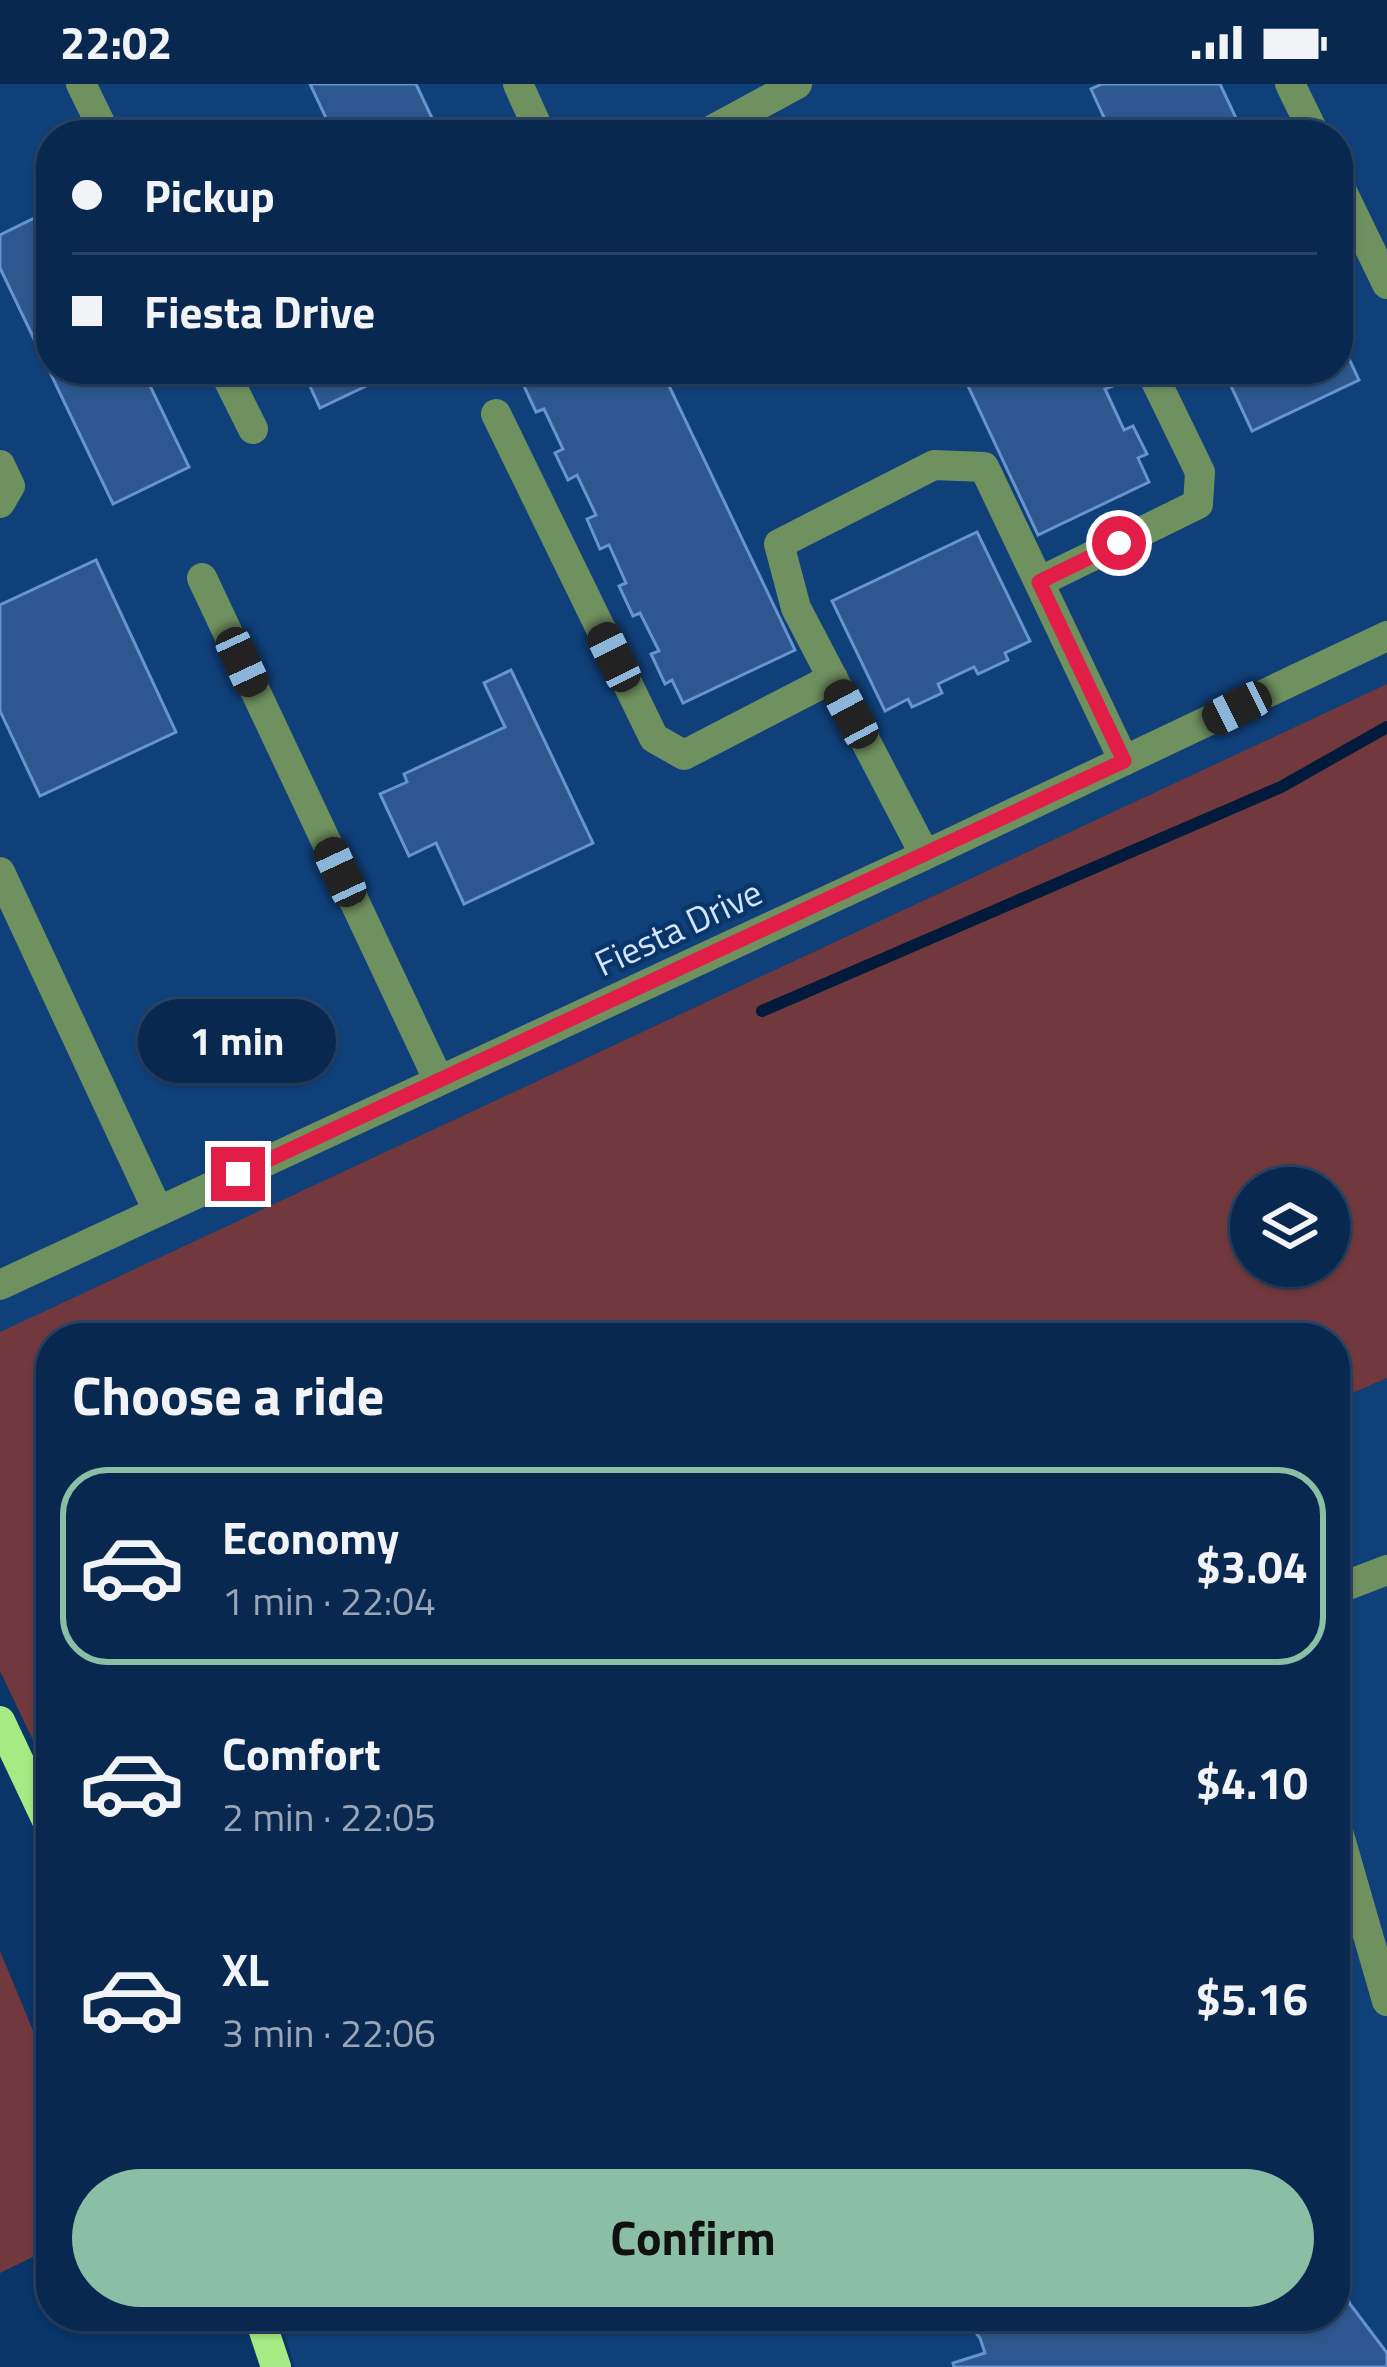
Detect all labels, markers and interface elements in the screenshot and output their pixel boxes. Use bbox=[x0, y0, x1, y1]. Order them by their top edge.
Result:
text: 22:02 bbox=[60, 8, 172, 76]
text: Pickup bbox=[144, 161, 275, 229]
text: Fiesta Drive bbox=[144, 277, 375, 345]
route start bbox=[1092, 516, 1146, 570]
car bbox=[582, 617, 646, 697]
car bbox=[210, 622, 274, 702]
car bbox=[818, 674, 884, 754]
car bbox=[1197, 676, 1277, 740]
car bbox=[308, 832, 372, 912]
street label: Fiesta Drive bbox=[585, 864, 771, 990]
callout: 1 min bbox=[139, 1000, 337, 1084]
text: 1 min bbox=[190, 1011, 284, 1070]
route end bbox=[211, 1147, 265, 1201]
map controls bbox=[1230, 1167, 1350, 1287]
button: layers bbox=[1230, 1167, 1350, 1287]
text: Choose a ride bbox=[72, 1354, 384, 1436]
text: Economy bbox=[222, 1503, 399, 1571]
icon: car bbox=[78, 1512, 186, 1620]
text: $3.04 bbox=[1196, 1532, 1308, 1600]
text: 1 min · 22:04 bbox=[222, 1571, 436, 1630]
text: Comfort bbox=[222, 1719, 381, 1787]
icon: car bbox=[78, 1728, 186, 1836]
text: $4.10 bbox=[1196, 1748, 1308, 1816]
text: 2 min · 22:05 bbox=[222, 1787, 436, 1846]
text: XL bbox=[222, 1935, 269, 2003]
icon: car bbox=[78, 1944, 186, 2052]
text: $5.16 bbox=[1196, 1964, 1308, 2032]
text: 3 min · 22:06 bbox=[222, 2003, 436, 2062]
button: Confirm bbox=[72, 2169, 1314, 2307]

